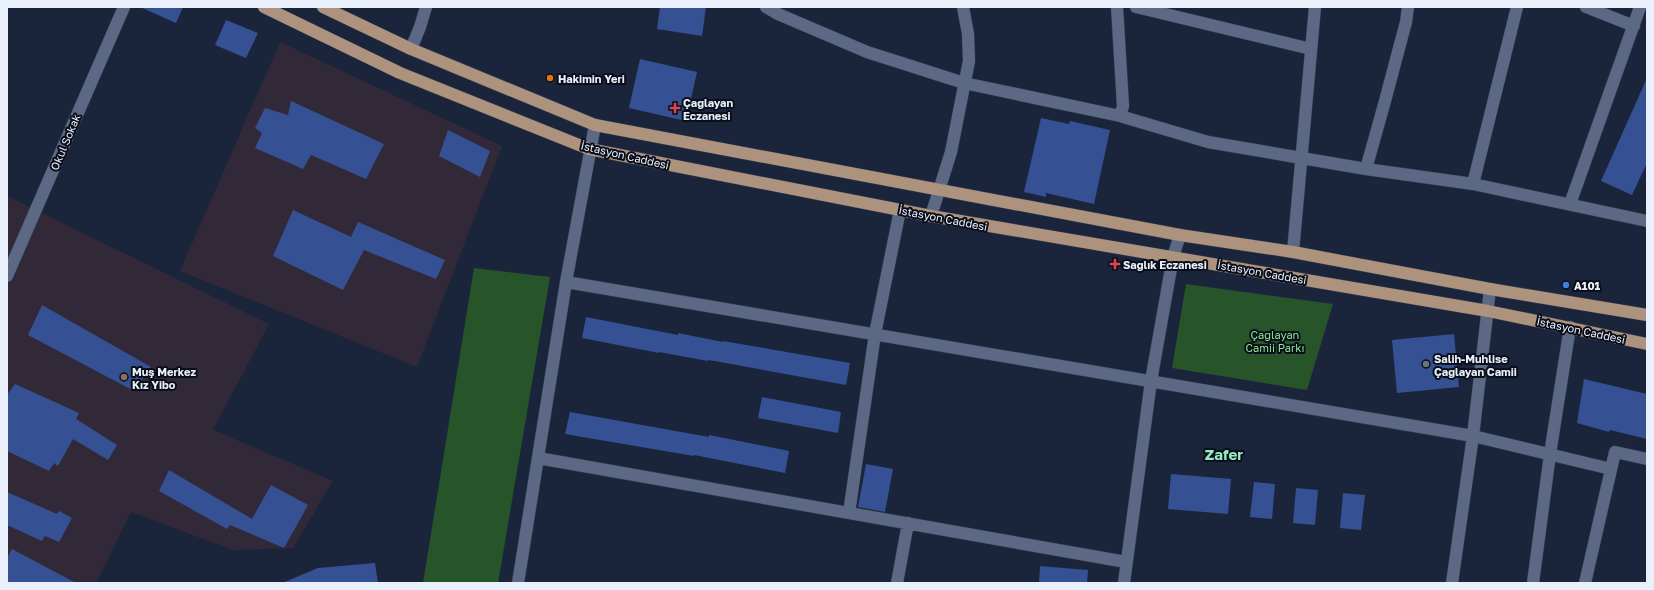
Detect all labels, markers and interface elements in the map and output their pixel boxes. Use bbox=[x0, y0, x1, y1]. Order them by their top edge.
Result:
place label: Hakimin Yeri bbox=[558, 72, 625, 85]
marker: Hakimin Yeri bbox=[545, 73, 555, 83]
place label: Çağlayan Eczanesi bbox=[683, 96, 733, 122]
marker: Çağlayan Eczanesi bbox=[670, 103, 680, 113]
street label: Okul Sokak bbox=[47, 112, 83, 172]
street label: İstasyon Caddesi bbox=[580, 139, 670, 171]
street label: İstasyon Caddesi bbox=[898, 203, 989, 233]
place label: Sağlık Eczanesi bbox=[1123, 258, 1207, 271]
street label: İstasyon Caddesi bbox=[1216, 258, 1308, 286]
marker: Sağlık Eczanesi bbox=[1110, 259, 1120, 269]
place label: A101 bbox=[1574, 279, 1601, 292]
marker: A101 bbox=[1561, 280, 1571, 290]
street label: İstasyon Caddesi bbox=[1536, 314, 1626, 346]
park label: Çağlayan Camii Parkı bbox=[1246, 328, 1304, 354]
place label: Salih-Muhlise Çağlayan Camii bbox=[1434, 352, 1517, 378]
marker: Salih-Muhlise Çağlayan Camii bbox=[1421, 359, 1431, 369]
place label: Muş Merkez Kız Yibo bbox=[132, 365, 196, 391]
marker: Muş Merkez Kız Yibo bbox=[119, 372, 129, 382]
district label: Zafer bbox=[1205, 445, 1243, 463]

